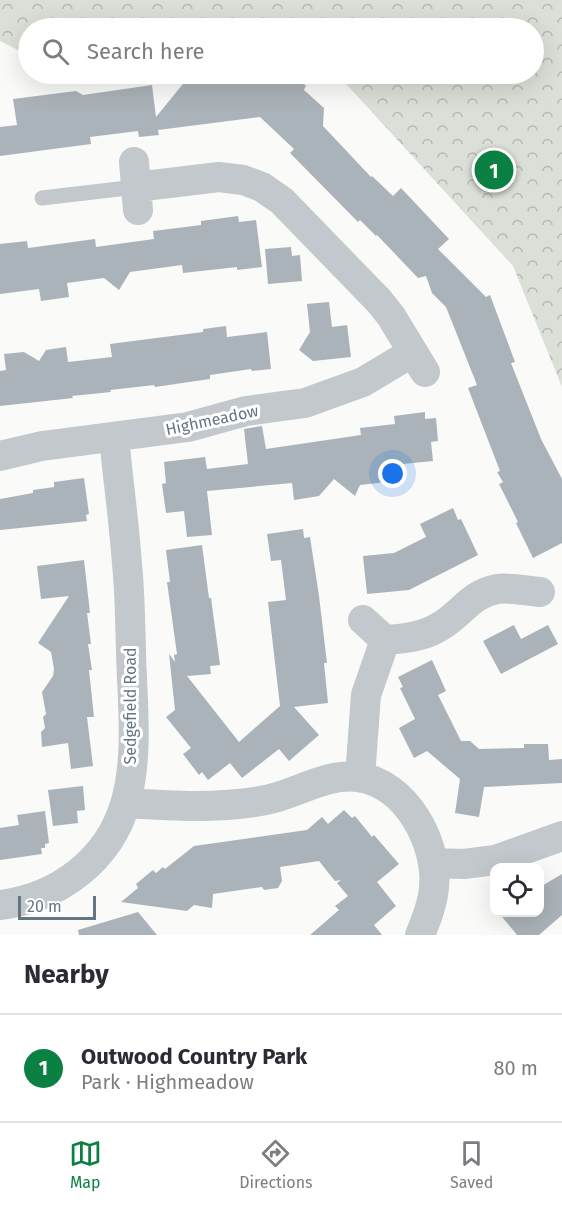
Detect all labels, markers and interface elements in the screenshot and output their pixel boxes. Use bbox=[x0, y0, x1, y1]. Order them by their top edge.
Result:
search box bbox=[18, 18, 544, 84]
icon: search bbox=[39, 35, 72, 68]
text: Search here bbox=[87, 38, 205, 65]
pin: 1 bbox=[474, 148, 514, 192]
street label: Highmeadow bbox=[164, 401, 261, 439]
your location bbox=[378, 459, 407, 488]
street label: Sedgefield Road bbox=[121, 647, 140, 765]
map controls bbox=[490, 863, 544, 917]
button: locate bbox=[490, 863, 544, 917]
scale bar bbox=[18, 893, 96, 920]
text: 20 m bbox=[27, 897, 62, 916]
text: Nearby bbox=[24, 959, 109, 990]
text: Outwood Country Park bbox=[81, 1043, 307, 1070]
text: 1 bbox=[39, 1056, 48, 1080]
text: 80 m bbox=[493, 1056, 538, 1080]
text: Park · Highmeadow bbox=[81, 1070, 254, 1094]
tab: Map bbox=[69, 1137, 102, 1192]
tab: Directions bbox=[239, 1137, 313, 1192]
tab: Saved bbox=[450, 1137, 493, 1192]

